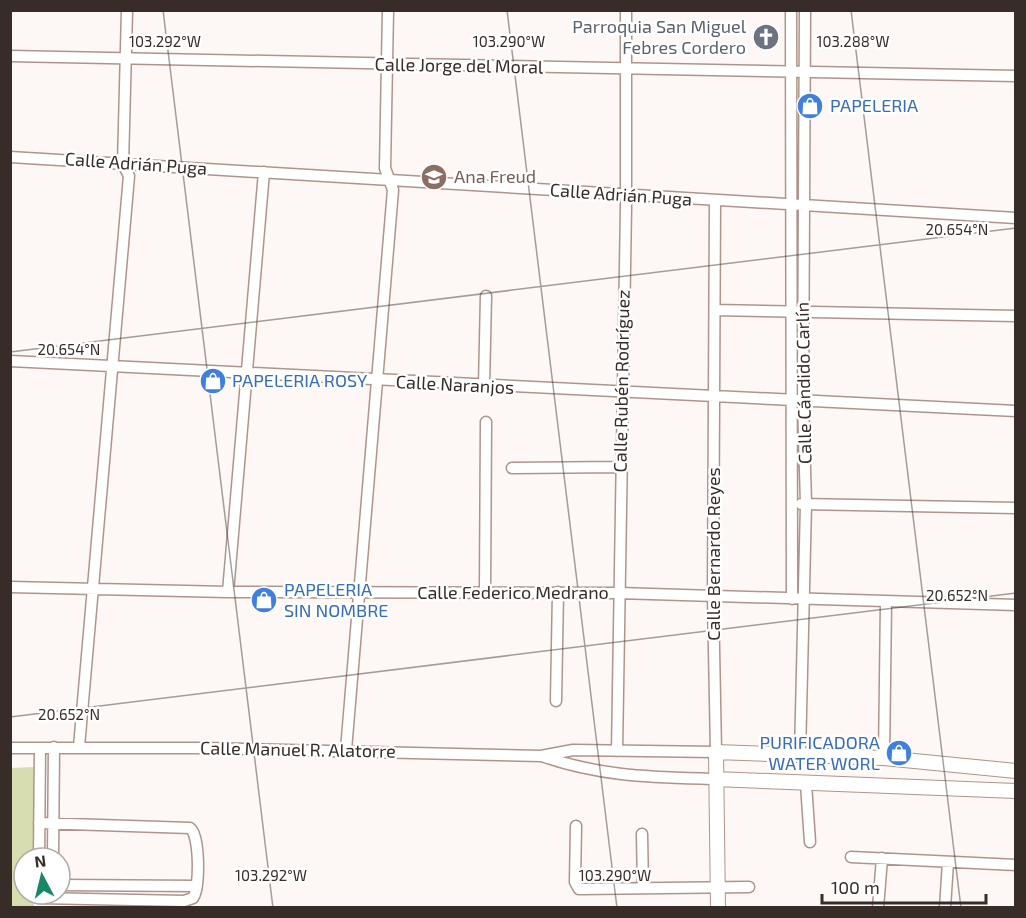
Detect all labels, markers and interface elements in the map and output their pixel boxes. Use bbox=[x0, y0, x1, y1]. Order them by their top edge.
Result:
place label: Parroquia San Miguel Febres Cordero bbox=[572, 15, 747, 58]
church icon: Parroquia San Miguel Febres Cordero bbox=[751, 22, 781, 52]
text: 103.292°W bbox=[129, 32, 201, 50]
text: 103.290°W bbox=[473, 32, 545, 50]
text: 103.288°W bbox=[816, 32, 890, 50]
street label: Calle Jorge del Moral bbox=[375, 53, 544, 77]
shop icon: PAPELERIA bbox=[795, 91, 825, 121]
place label: PAPELERIA bbox=[830, 94, 919, 116]
street label: Calle Adrián Puga bbox=[64, 147, 208, 179]
school or university icon: Ana Freud bbox=[419, 162, 449, 192]
place label: Ana Freud bbox=[454, 165, 536, 187]
street label: Calle Adrián Puga bbox=[549, 178, 693, 210]
text: 20.654°N bbox=[926, 220, 988, 238]
street label: Calle Rubén Rodríguez bbox=[608, 289, 634, 473]
street label: Calle Cándido Carlín bbox=[791, 302, 815, 464]
text: 20.654°N bbox=[38, 340, 100, 358]
shop icon: PAPELERIA ROSY bbox=[198, 366, 228, 396]
place label: PAPELERIA ROSY bbox=[232, 369, 368, 391]
street label: Calle Naranjos bbox=[395, 370, 515, 398]
street label: Calle Bernardo Reyes bbox=[702, 467, 724, 641]
place label: PAPELERIA SIN NOMBRE bbox=[284, 578, 388, 621]
street label: Calle Federico Medrano bbox=[417, 581, 609, 603]
shop icon: PAPELERIA SIN NOMBRE bbox=[249, 585, 279, 615]
text: 20.652°N bbox=[926, 586, 988, 604]
text: 20.652°N bbox=[38, 705, 100, 723]
place label: PURIFICADORA WATER WORL bbox=[759, 731, 881, 774]
street label: Calle Manuel R. Alatorre bbox=[200, 736, 396, 762]
shop icon: PURIFICADORA WATER WORL bbox=[884, 738, 914, 768]
north arrow bbox=[12, 846, 72, 906]
text: N bbox=[33, 850, 47, 871]
text: 103.292°W bbox=[235, 866, 307, 884]
text: 103.290°W bbox=[579, 866, 651, 884]
scale bar bbox=[822, 867, 986, 905]
text: 100 m bbox=[831, 876, 880, 898]

